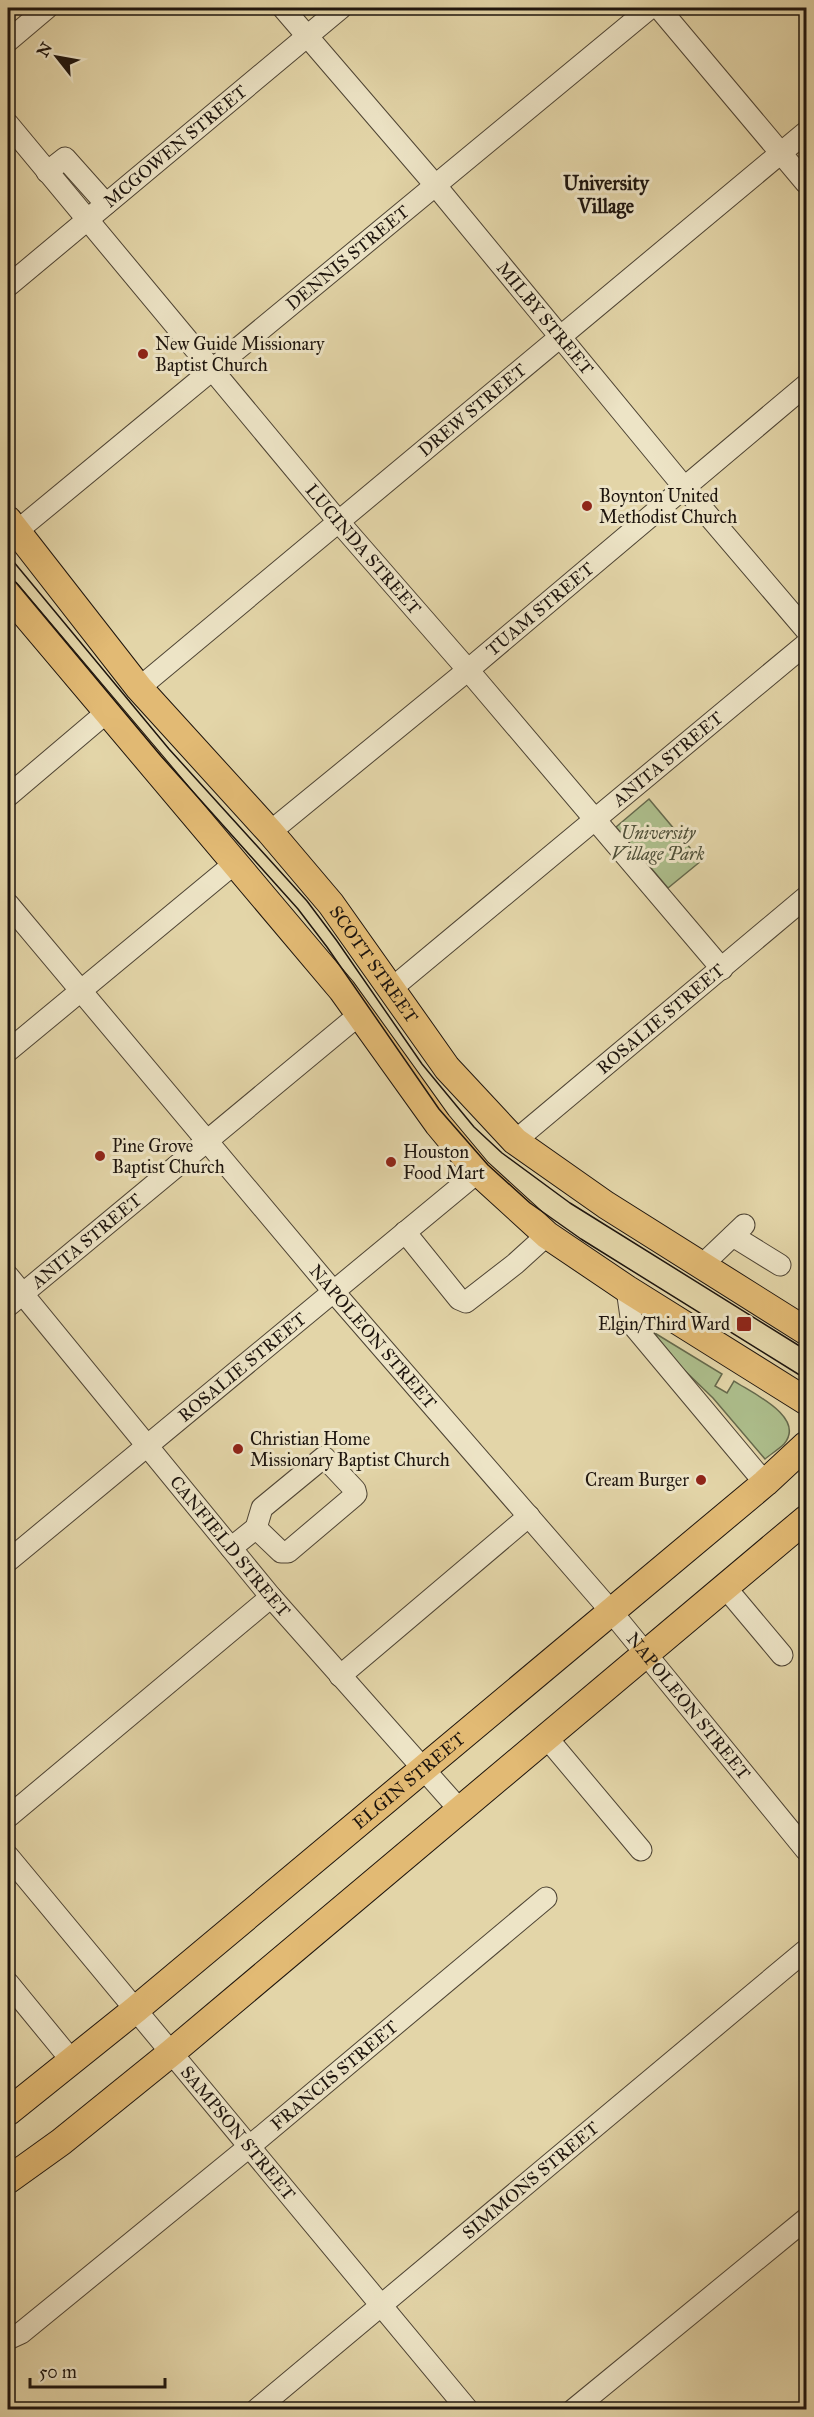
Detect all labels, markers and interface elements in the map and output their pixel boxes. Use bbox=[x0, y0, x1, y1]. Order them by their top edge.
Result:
north arrow bbox=[27, 27, 87, 87]
text: N bbox=[33, 38, 56, 60]
street label: MCGOWEN STREET bbox=[99, 80, 251, 212]
district label: University Village bbox=[563, 171, 650, 219]
street label: DENNIS STREET bbox=[282, 201, 414, 315]
street label: MILBY STREET bbox=[492, 257, 598, 379]
place label: New Guide Missionary Baptist Church bbox=[155, 333, 325, 376]
marker: New Guide Missionary Baptist Church bbox=[136, 347, 150, 361]
street label: DREW STREET bbox=[414, 359, 531, 461]
street label: LUCINDA STREET bbox=[301, 479, 426, 619]
place label: Boynton United Methodist Church bbox=[599, 485, 737, 528]
marker: Boynton United Methodist Church bbox=[580, 499, 594, 513]
street label: TUAM STREET bbox=[482, 558, 598, 661]
street label: ANITA STREET bbox=[607, 707, 727, 812]
park label: University Village Park bbox=[611, 822, 705, 865]
street label: SCOTT STREET bbox=[325, 901, 423, 1027]
street label: ROSALIE STREET bbox=[592, 959, 729, 1079]
place label: Pine Grove Baptist Church bbox=[112, 1135, 225, 1178]
place label: Houston Food Mart bbox=[403, 1141, 486, 1184]
marker: Pine Grove Baptist Church bbox=[93, 1149, 107, 1163]
marker: Houston Food Mart bbox=[384, 1155, 398, 1169]
street label: ANITA STREET bbox=[26, 1189, 146, 1294]
street label: NAPOLEON STREET bbox=[305, 1260, 441, 1413]
street label: ROSALIE STREET bbox=[174, 1308, 311, 1427]
place label: Elgin/Third Ward bbox=[598, 1313, 730, 1336]
marker: Elgin/Third Ward bbox=[735, 1315, 753, 1333]
place label: Christian Home Missionary Baptist Church bbox=[250, 1428, 450, 1471]
marker: Christian Home Missionary Baptist Church bbox=[231, 1442, 245, 1456]
place label: Cream Burger bbox=[585, 1469, 689, 1492]
street label: CANFIELD STREET bbox=[165, 1471, 295, 1622]
marker: Cream Burger bbox=[694, 1473, 708, 1487]
street label: NAPOLEON STREET bbox=[622, 1628, 755, 1784]
street label: ELGIN STREET bbox=[348, 1728, 470, 1834]
street label: FRANCIS STREET bbox=[266, 2016, 403, 2135]
street label: SAMPSON STREET bbox=[176, 2061, 300, 2205]
street label: SIMMONS STREET bbox=[458, 2117, 603, 2244]
scale bar bbox=[30, 2351, 165, 2389]
text: 50 m bbox=[39, 2361, 77, 2383]

